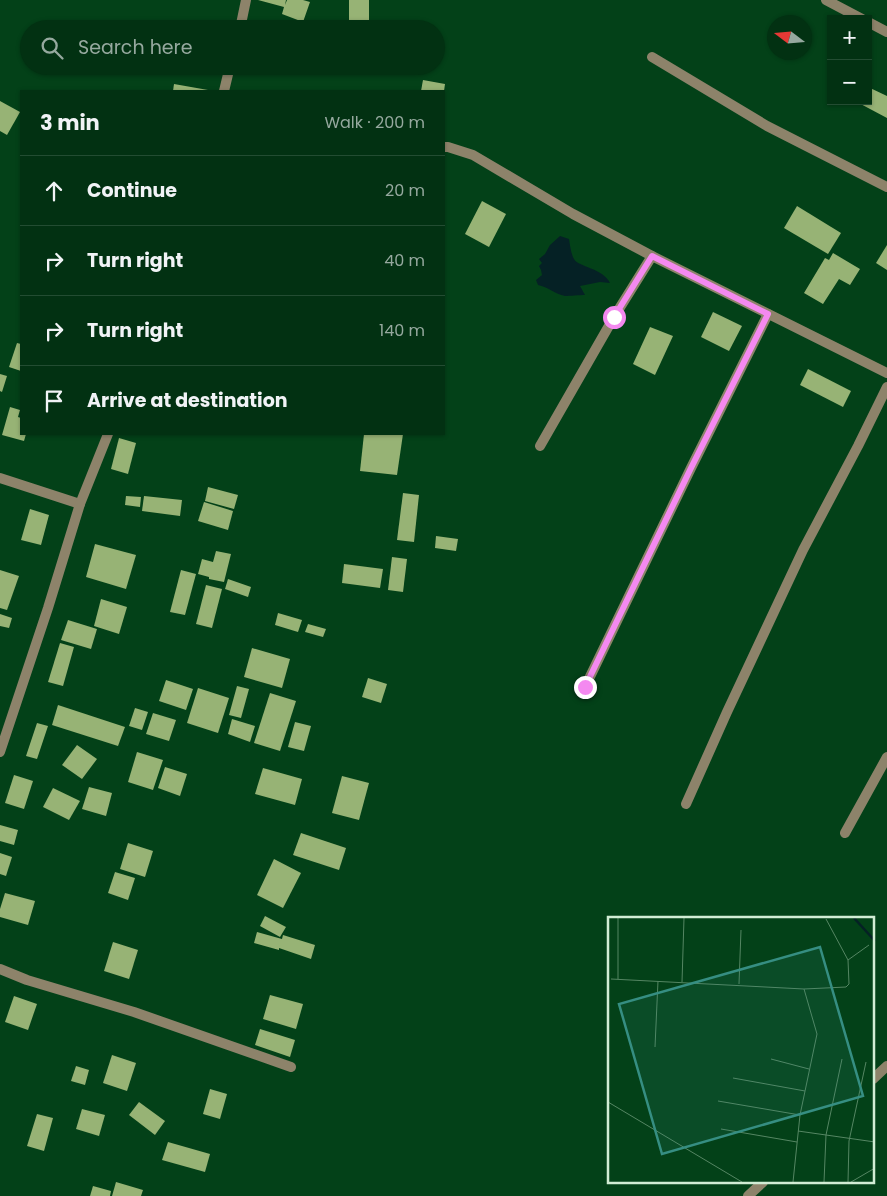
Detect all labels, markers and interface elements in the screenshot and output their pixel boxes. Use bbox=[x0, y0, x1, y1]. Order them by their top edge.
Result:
north arrow bbox=[767, 15, 812, 60]
map controls bbox=[827, 15, 872, 105]
button: + bbox=[827, 15, 872, 60]
search box bbox=[20, 20, 445, 75]
icon: search bbox=[38, 34, 66, 62]
text: Search here bbox=[78, 34, 192, 61]
button: − bbox=[827, 60, 872, 105]
text: 3 min bbox=[40, 108, 100, 137]
text: Walk · 200 m bbox=[324, 111, 425, 134]
icon: ahead bbox=[40, 177, 68, 205]
text: Continue bbox=[87, 177, 177, 204]
text: 20 m bbox=[385, 179, 425, 202]
icon: right bbox=[40, 247, 68, 275]
text: Turn right bbox=[87, 247, 183, 274]
text: 40 m bbox=[384, 249, 425, 272]
route start bbox=[603, 306, 626, 329]
icon: right bbox=[40, 317, 68, 345]
text: Turn right bbox=[87, 317, 183, 344]
text: 140 m bbox=[379, 319, 425, 342]
icon: arrive bbox=[40, 387, 68, 415]
text: Arrive at destination bbox=[87, 387, 288, 414]
route end bbox=[574, 676, 597, 699]
inset map bbox=[608, 917, 874, 1184]

